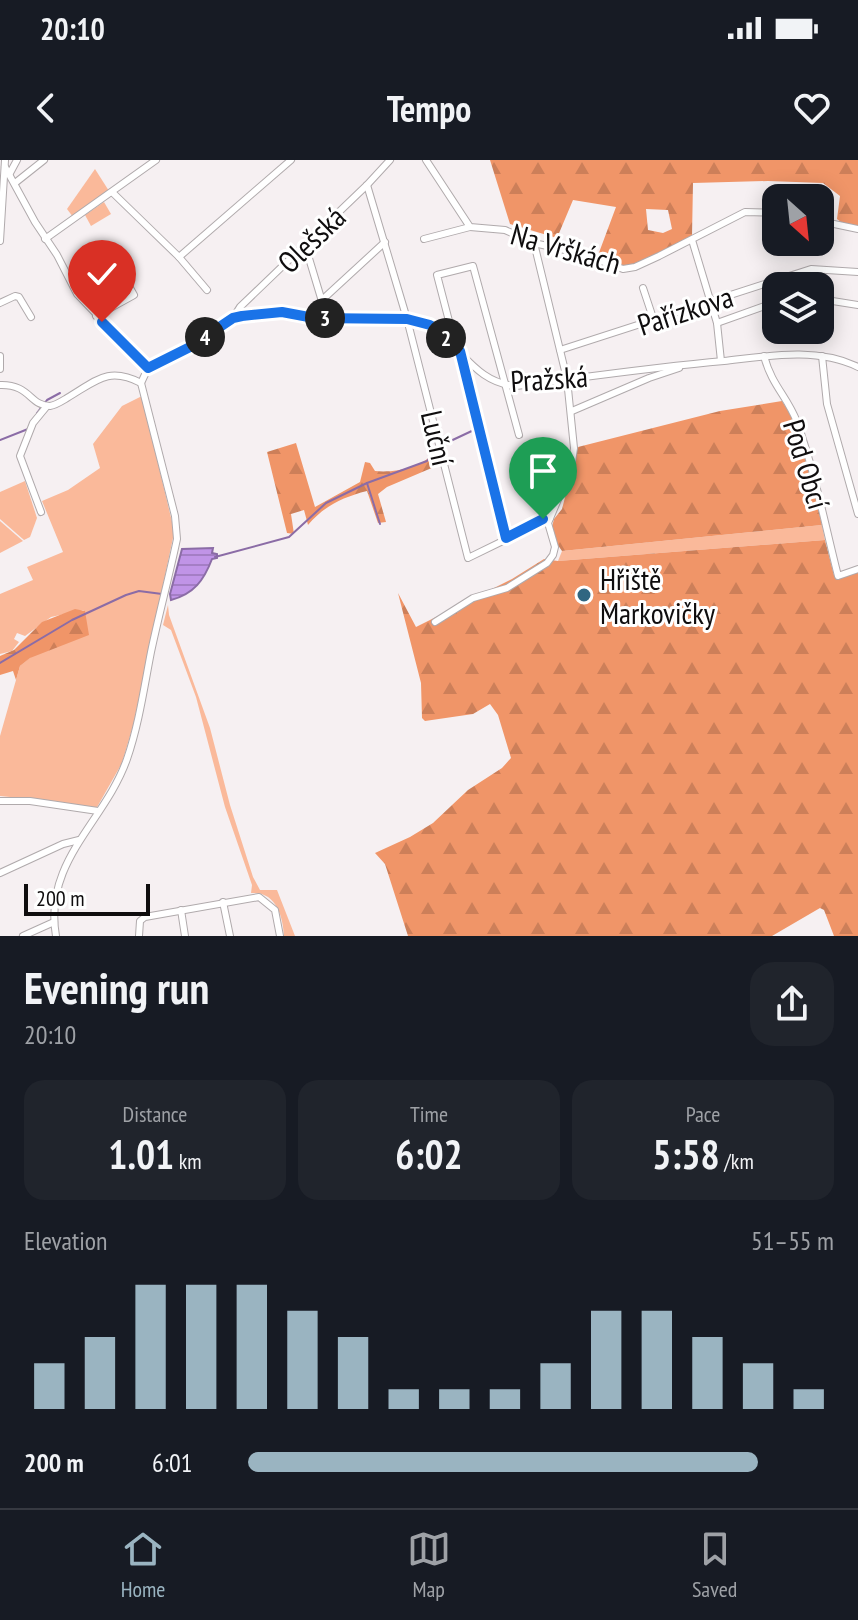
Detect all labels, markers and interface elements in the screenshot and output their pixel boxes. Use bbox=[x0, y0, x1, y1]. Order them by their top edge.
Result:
text: 20:10 bbox=[40, 9, 105, 48]
text: Tempo bbox=[387, 85, 471, 132]
icon: back bbox=[24, 86, 68, 130]
icon: heart bbox=[790, 86, 834, 130]
north arrow bbox=[762, 184, 834, 256]
map controls bbox=[762, 184, 834, 344]
street label: Olešská bbox=[269, 197, 353, 281]
street label: Na Vrškách bbox=[507, 214, 625, 282]
pin bbox=[68, 240, 136, 322]
icon: check bbox=[80, 252, 124, 296]
button: layers bbox=[762, 272, 834, 344]
street label: Pařízkova bbox=[632, 276, 738, 344]
pin: 3 bbox=[305, 298, 345, 338]
text: 3 bbox=[320, 304, 330, 332]
pin: 4 bbox=[185, 317, 225, 357]
pin: 2 bbox=[426, 318, 466, 358]
text: 4 bbox=[200, 323, 210, 351]
text: 2 bbox=[441, 324, 451, 352]
street label: Pražská bbox=[509, 356, 589, 400]
street label: Luční bbox=[413, 407, 463, 470]
street label: Pod Obcí bbox=[775, 414, 839, 514]
pin bbox=[509, 437, 577, 519]
icon: arrive bbox=[521, 449, 565, 493]
place label: Hřiště Markovičky bbox=[600, 559, 716, 632]
marker: Hřiště Markovičky bbox=[575, 586, 593, 604]
scale bar bbox=[24, 880, 150, 916]
text: 200 m bbox=[36, 884, 85, 912]
text: Evening run bbox=[24, 959, 209, 1016]
button: share bbox=[750, 962, 834, 1046]
text: 20:10 bbox=[24, 1018, 76, 1051]
text: Distance bbox=[123, 1100, 187, 1128]
text: Time bbox=[410, 1100, 448, 1128]
text: Pace bbox=[686, 1100, 720, 1128]
text: 1.01 bbox=[108, 1128, 174, 1180]
text: 6:02 bbox=[395, 1128, 463, 1180]
text: 5:58 bbox=[652, 1128, 720, 1180]
text: km bbox=[174, 1147, 202, 1175]
text: /km bbox=[720, 1147, 754, 1175]
text: Elevation bbox=[24, 1224, 107, 1257]
text: 51–55 m bbox=[751, 1224, 834, 1257]
text: 200 m bbox=[24, 1446, 84, 1479]
text: 6:01 bbox=[152, 1446, 192, 1479]
tab: Home bbox=[121, 1527, 165, 1603]
tab: Map bbox=[407, 1527, 451, 1603]
tab: Saved bbox=[692, 1527, 737, 1603]

